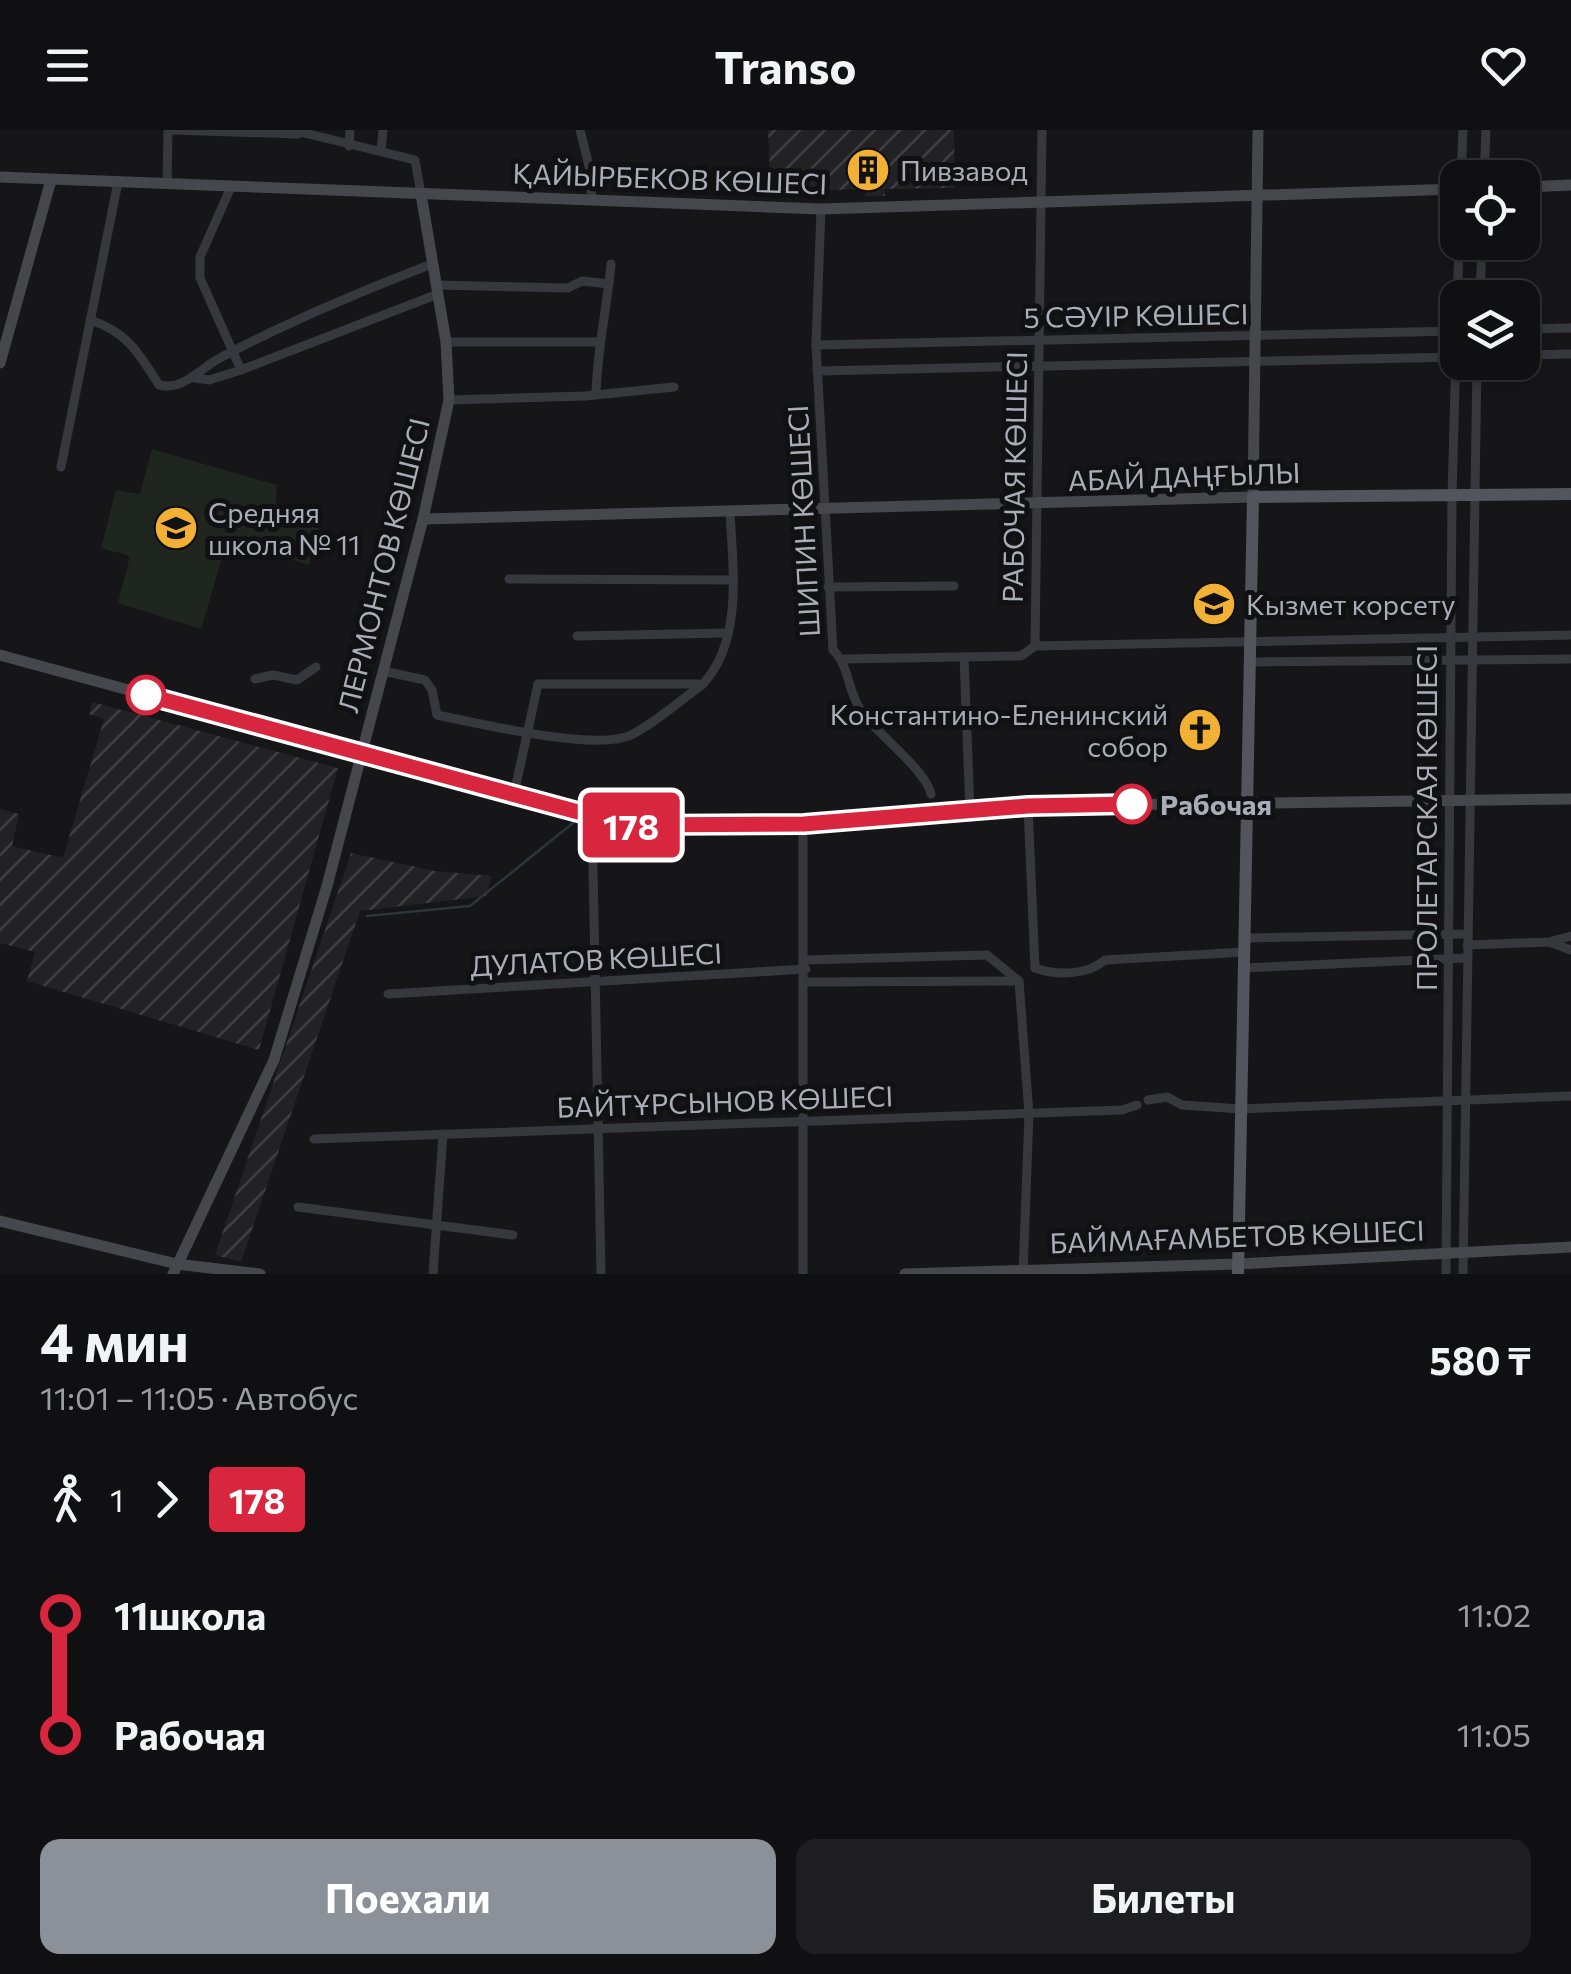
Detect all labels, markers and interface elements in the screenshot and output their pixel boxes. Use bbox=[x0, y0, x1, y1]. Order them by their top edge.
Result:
icon: menu bbox=[40, 38, 95, 93]
text: Transo bbox=[715, 38, 856, 93]
icon: heart bbox=[1476, 38, 1531, 93]
building icon: Пивзавод bbox=[845, 147, 891, 193]
place label: Пивзавод bbox=[900, 153, 1028, 187]
street label: ҚАЙЫРБЕКОВ КӨШЕСІ bbox=[512, 156, 828, 200]
map controls bbox=[1440, 160, 1540, 380]
button: locate bbox=[1440, 160, 1540, 260]
button: layers bbox=[1440, 280, 1540, 380]
street label: 5 СӘУІР КӨШЕСІ bbox=[1023, 296, 1249, 334]
street label: РАБОЧАЯ КӨШЕСІ bbox=[995, 351, 1033, 603]
street label: ШИПИН КӨШЕСІ bbox=[780, 404, 826, 638]
street label: ЛЕРМОНТОВ КӨШЕСІ bbox=[330, 414, 436, 716]
street label: АБАЙ ДАҢҒЫЛЫ bbox=[1067, 455, 1301, 497]
place label: Средняя школа № 11 bbox=[208, 495, 360, 561]
school or university icon: Средняя школа № 11 bbox=[153, 505, 199, 551]
school or university icon: Кызмет корсету bbox=[1191, 581, 1237, 627]
place label: Кызмет корсету bbox=[1246, 587, 1456, 621]
street label: ПРОЛЕТАРСКАЯ КӨШЕСІ bbox=[1409, 645, 1443, 991]
unlabelled marker bbox=[127, 676, 165, 714]
place label: Константино-Еленинский собор bbox=[830, 697, 1168, 763]
church icon: Константино-Еленинский собор bbox=[1177, 707, 1223, 753]
marker: Рабочая bbox=[1113, 785, 1151, 823]
place label: Рабочая bbox=[1160, 787, 1272, 821]
line badge: 178 bbox=[574, 792, 688, 858]
text: 178 bbox=[603, 804, 659, 847]
street label: ДУЛАТОВ КӨШЕСІ bbox=[469, 935, 723, 983]
street label: БАЙТҰРСЫНОВ КӨШЕСІ bbox=[556, 1078, 894, 1124]
street label: БАЙМАҒАМБЕТОВ КӨШЕСІ bbox=[1049, 1212, 1425, 1260]
text: 4 мин bbox=[40, 1306, 189, 1373]
text: 580 ₸ bbox=[1430, 1336, 1531, 1383]
text: 11:01 – 11:05 · Автобус bbox=[40, 1377, 358, 1417]
icon: walk bbox=[40, 1472, 95, 1527]
icon: forward bbox=[139, 1472, 194, 1527]
text: 178 bbox=[229, 1478, 285, 1521]
text: 1 bbox=[110, 1479, 124, 1519]
text: 11школа bbox=[114, 1591, 266, 1638]
text: 11:02 bbox=[1458, 1594, 1531, 1634]
text: Рабочая bbox=[114, 1711, 266, 1758]
text: 11:05 bbox=[1457, 1714, 1531, 1754]
button: Поехали bbox=[40, 1839, 776, 1954]
button: Билеты bbox=[796, 1839, 1531, 1954]

